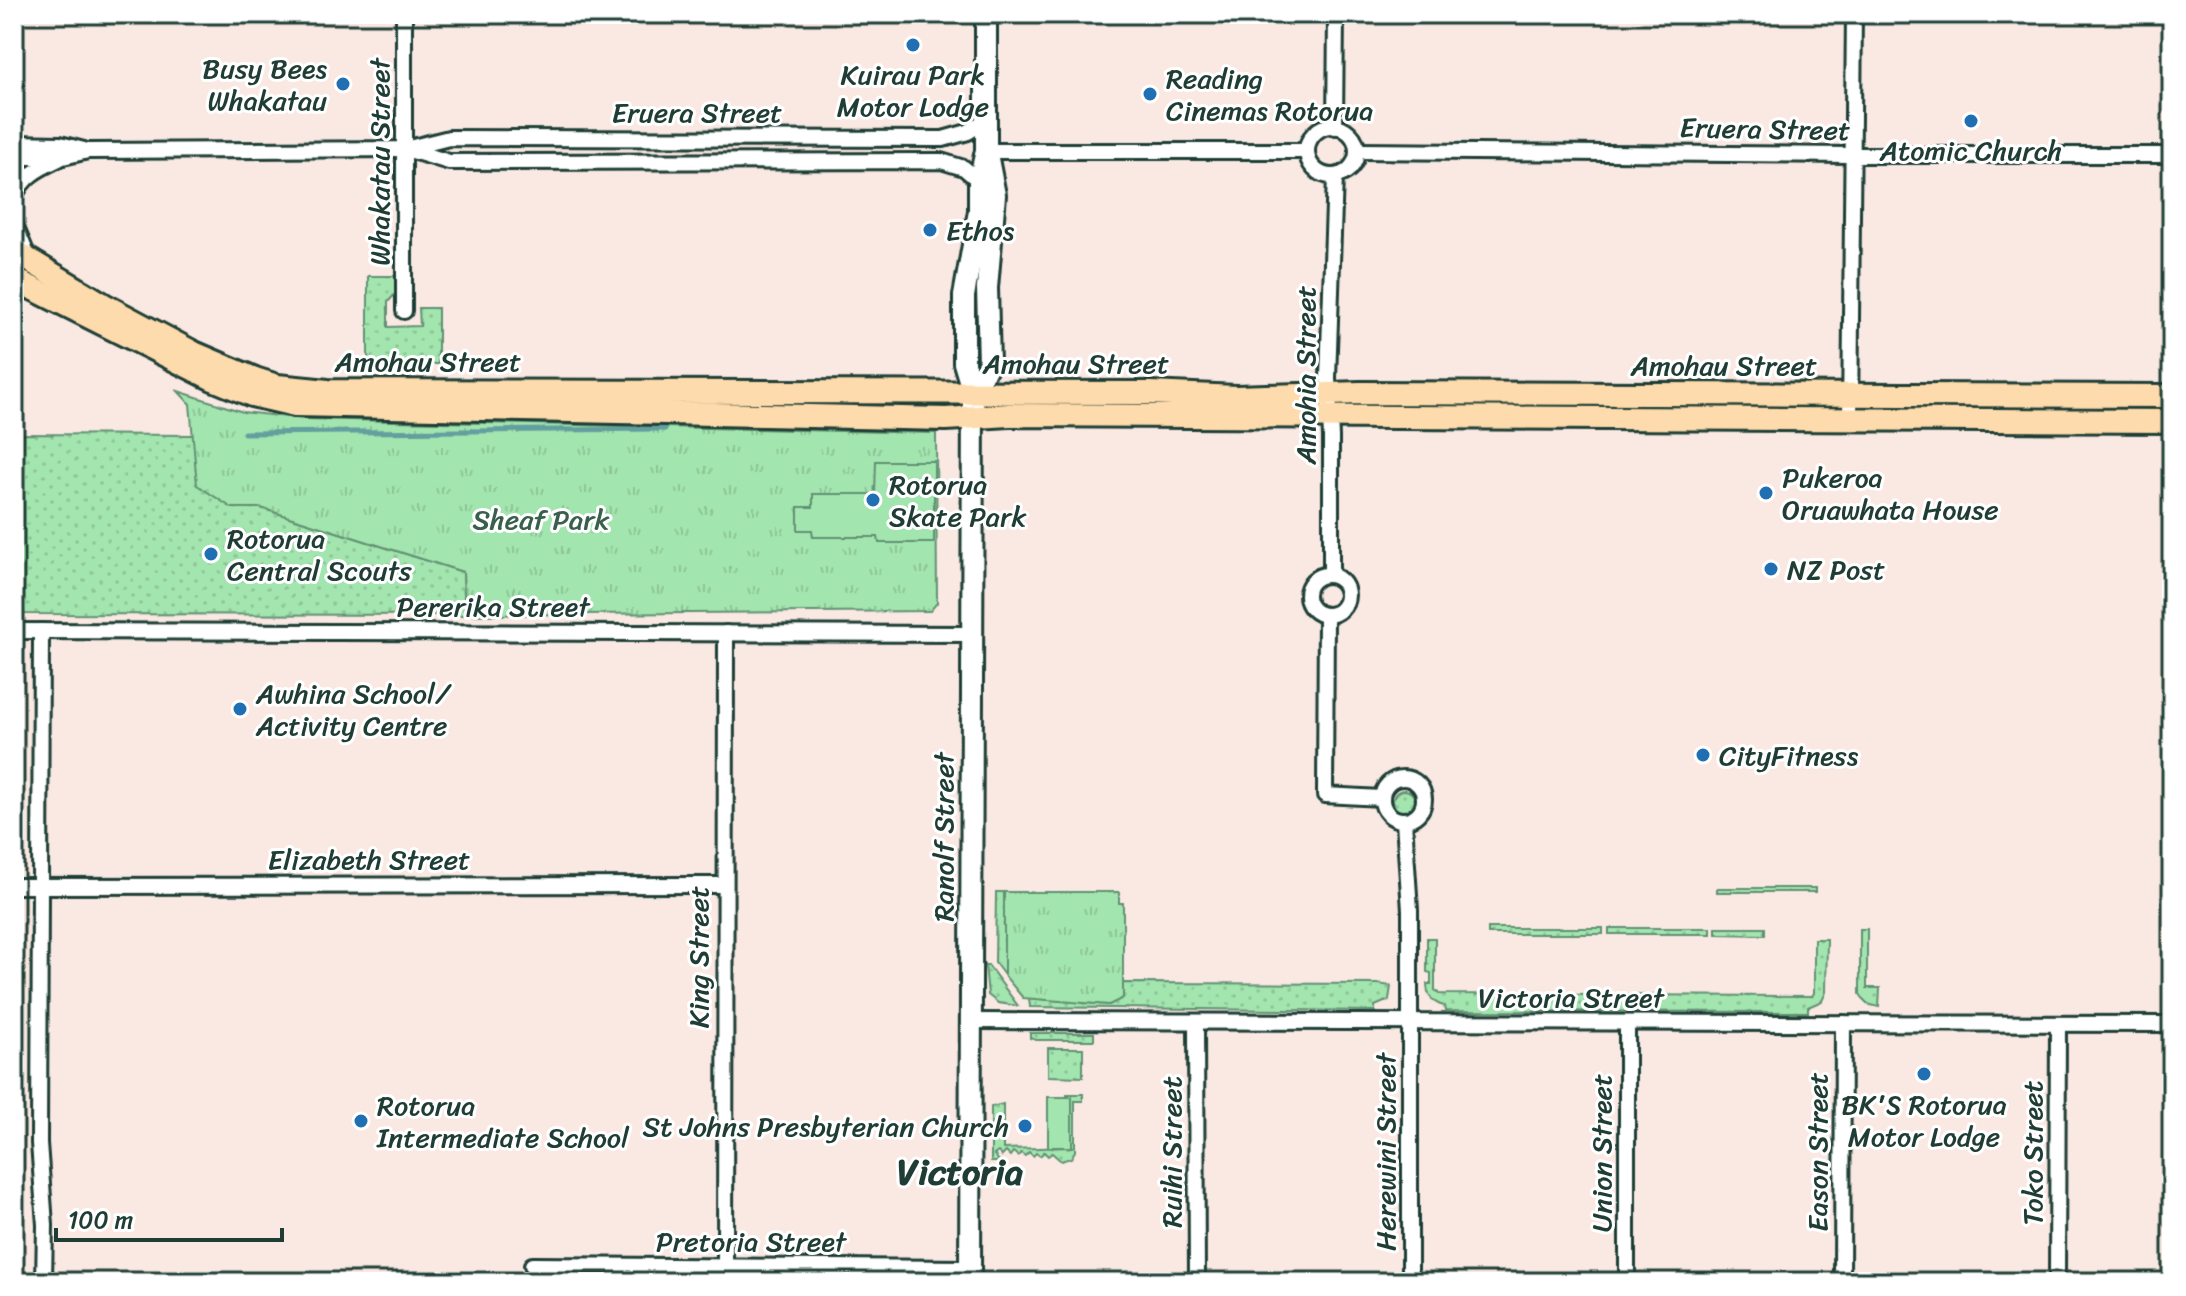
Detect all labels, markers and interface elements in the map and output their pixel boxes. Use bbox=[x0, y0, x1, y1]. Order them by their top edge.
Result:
marker: Kuirau Park Motor Lodge bbox=[904, 36, 922, 54]
place label: Busy Bees Whakatau bbox=[202, 44, 328, 125]
place label: Kuirau Park Motor Lodge bbox=[837, 50, 989, 131]
place label: Reading Cinemas Rotorua bbox=[1166, 54, 1373, 135]
street label: Whakatau Street bbox=[355, 57, 404, 266]
marker: Busy Bees Whakatau bbox=[334, 75, 352, 93]
marker: Reading Cinemas Rotorua bbox=[1141, 85, 1159, 103]
street label: Eruera Street bbox=[612, 88, 782, 137]
street label: Eruera Street bbox=[1679, 103, 1851, 155]
marker: Atomic Church bbox=[1962, 112, 1980, 130]
place label: Atomic Church bbox=[1879, 126, 2062, 175]
place label: Ethos bbox=[946, 206, 1015, 255]
marker: Ethos bbox=[921, 221, 939, 239]
street label: Amohia Street bbox=[1281, 285, 1330, 466]
street label: Amohau Street bbox=[334, 337, 521, 386]
street label: Amohau Street bbox=[982, 339, 1169, 388]
street label: Amohau Street bbox=[1630, 341, 1817, 390]
place label: Pukeroa Oruawhata House bbox=[1782, 453, 1999, 534]
place label: Rotorua Skate Park bbox=[889, 460, 1026, 541]
marker: Pukeroa Oruawhata House bbox=[1757, 484, 1775, 502]
marker: Rotorua Skate Park bbox=[864, 491, 882, 509]
park label: Sheaf Park bbox=[473, 495, 610, 544]
place label: Rotorua Central Scouts bbox=[227, 514, 412, 595]
marker: Rotorua Central Scouts bbox=[202, 545, 220, 563]
place label: NZ Post bbox=[1787, 545, 1885, 594]
marker: NZ Post bbox=[1762, 560, 1780, 578]
street label: Pererika Street bbox=[396, 582, 591, 631]
place label: Awhina School/ Activity Centre bbox=[255, 669, 452, 750]
marker: Awhina School/ Activity Centre bbox=[231, 700, 249, 718]
place label: CityFitness bbox=[1719, 731, 1859, 780]
marker: CityFitness bbox=[1694, 746, 1712, 764]
street label: Ranolf Street bbox=[919, 751, 968, 922]
street label: Elizabeth Street bbox=[268, 835, 470, 884]
street label: King Street bbox=[674, 886, 723, 1028]
street label: Victoria Street bbox=[1478, 973, 1666, 1022]
street label: Herewini Street bbox=[1361, 1051, 1410, 1251]
marker: BK'S Rotorua Motor Lodge bbox=[1915, 1065, 1933, 1083]
street label: Eason Street bbox=[1793, 1072, 1842, 1232]
street label: Union Street bbox=[1577, 1074, 1626, 1232]
street label: Ruihi Street bbox=[1147, 1076, 1196, 1228]
place label: BK'S Rotorua Motor Lodge bbox=[1841, 1080, 2007, 1161]
street label: Toko Street bbox=[2008, 1080, 2057, 1226]
place label: Rotorua Intermediate School bbox=[376, 1081, 630, 1162]
place label: St Johns Presbyterian Church bbox=[643, 1102, 1009, 1151]
marker: Rotorua Intermediate School bbox=[352, 1112, 370, 1130]
marker: St Johns Presbyterian Church bbox=[1016, 1117, 1034, 1135]
district label: Victoria bbox=[897, 1140, 1023, 1204]
scale bar bbox=[56, 1192, 282, 1242]
text: 100 m bbox=[68, 1199, 133, 1241]
street label: Pretoria Street bbox=[656, 1217, 848, 1266]

